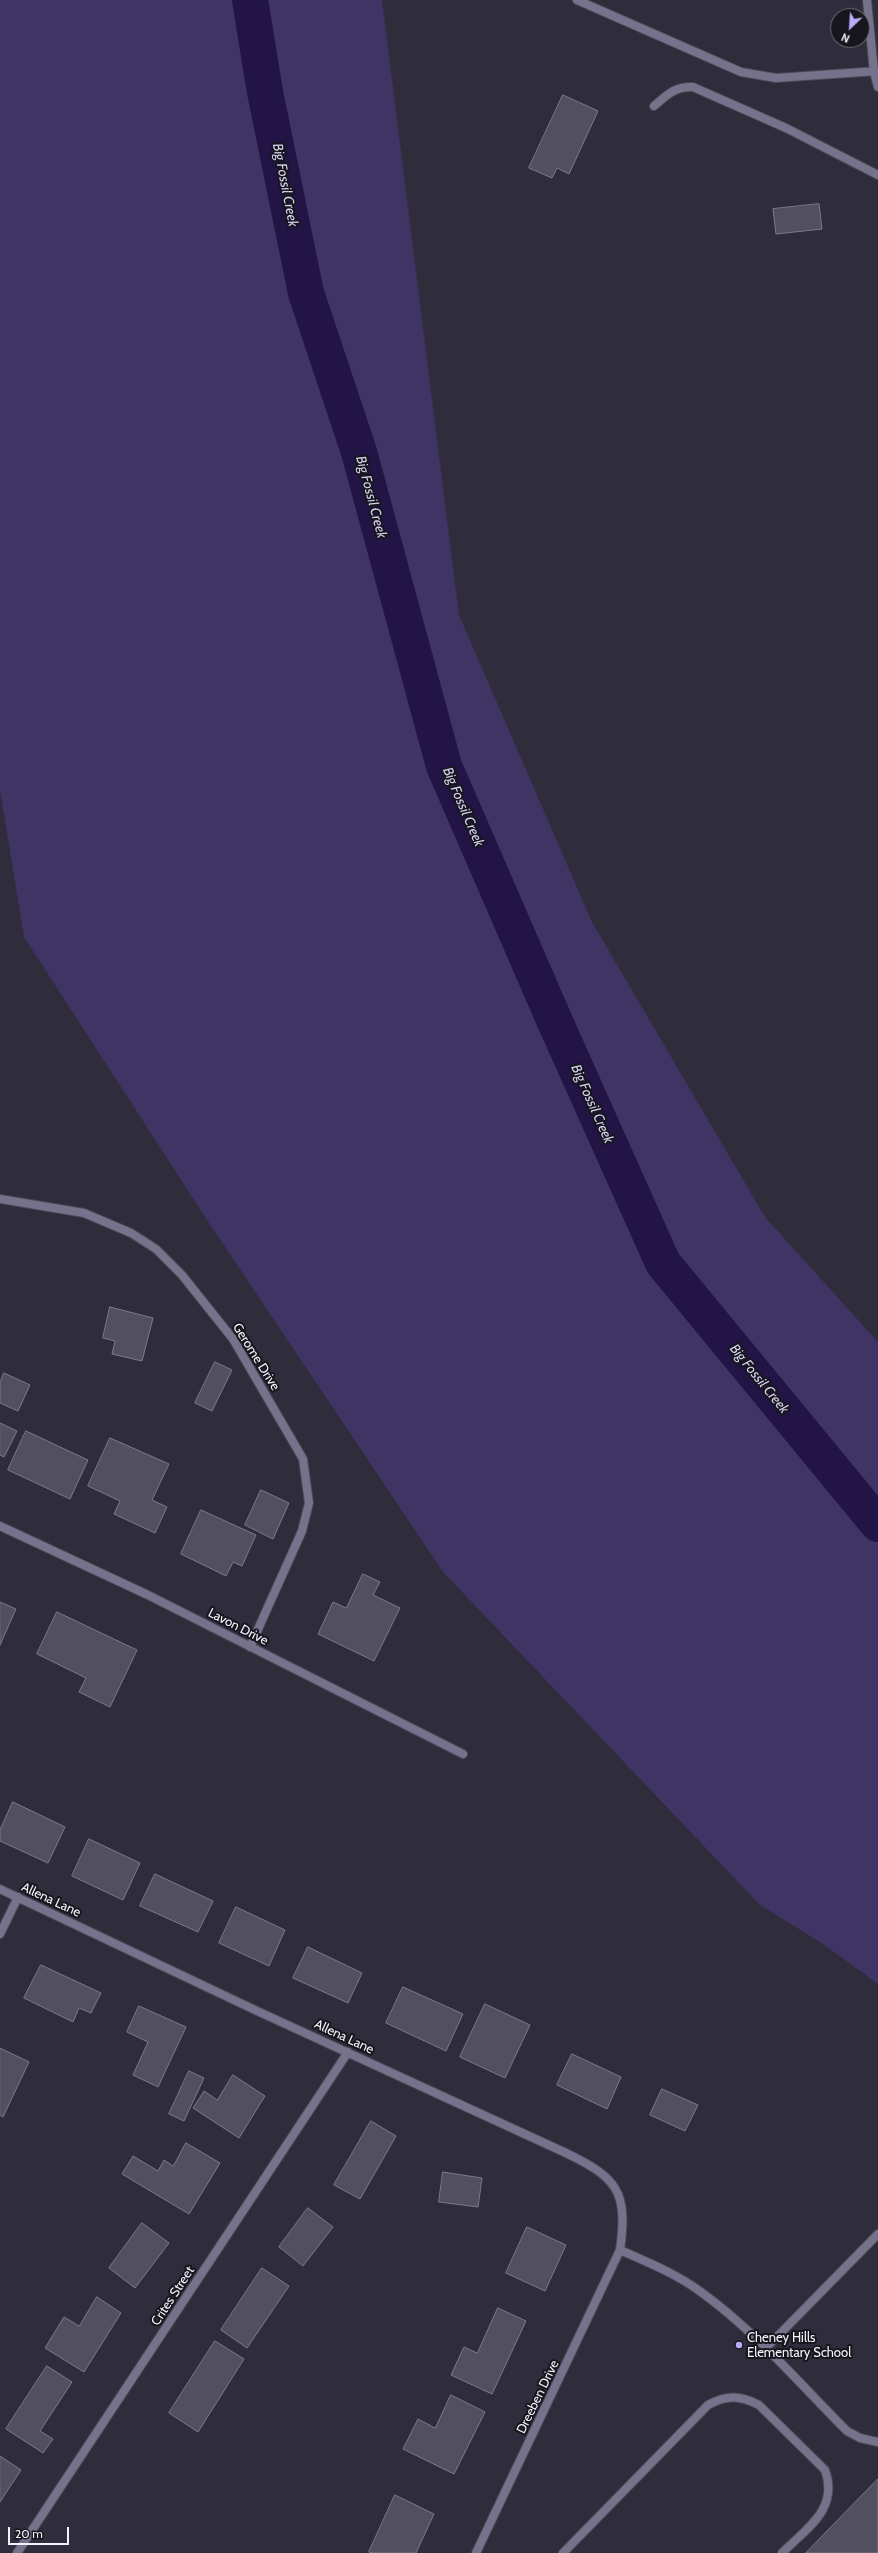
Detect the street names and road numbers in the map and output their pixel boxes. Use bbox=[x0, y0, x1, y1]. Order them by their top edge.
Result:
street label: Gerome Drive bbox=[229, 1320, 283, 1394]
street label: Lavon Drive bbox=[205, 1605, 271, 1649]
street label: Allena Lane bbox=[19, 1879, 83, 1921]
street label: Allena Lane bbox=[312, 2016, 376, 2058]
street label: Crites Street bbox=[148, 2263, 198, 2329]
street label: Dreeben Drive bbox=[513, 2358, 563, 2436]

